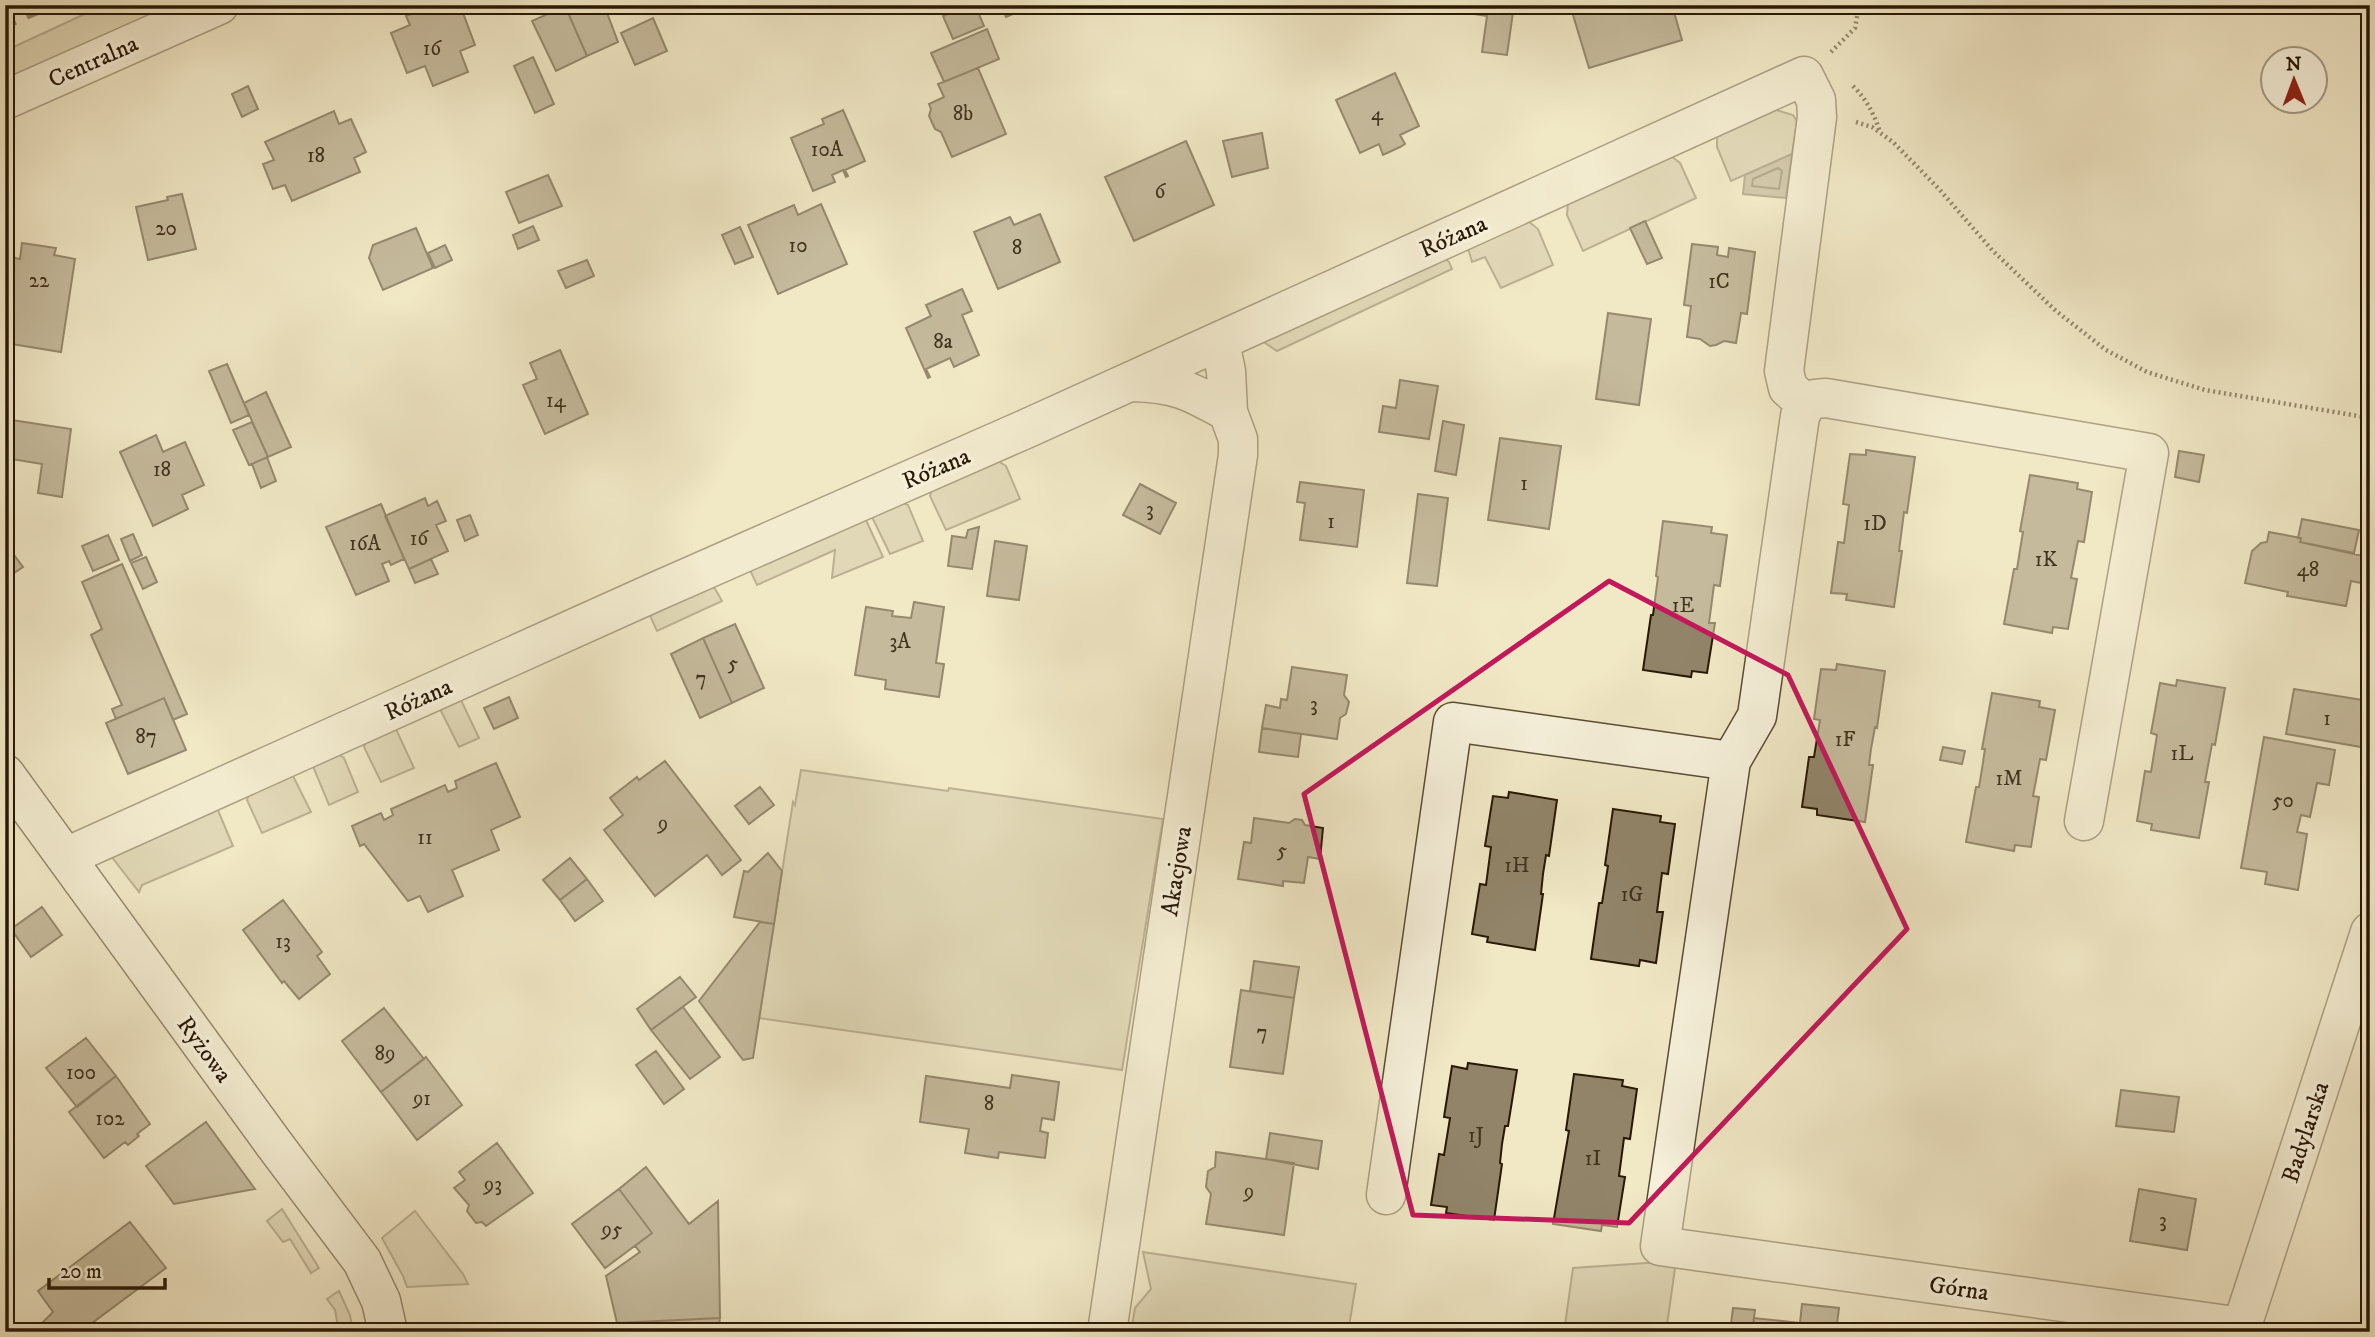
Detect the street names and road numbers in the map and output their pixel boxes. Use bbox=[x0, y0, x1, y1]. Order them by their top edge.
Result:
street label: Centralna bbox=[44, 29, 144, 95]
street label: Różana bbox=[1415, 208, 1493, 265]
street label: Różana bbox=[898, 441, 976, 497]
street label: Różana bbox=[380, 671, 458, 728]
street label: Akacjowa bbox=[1155, 823, 1199, 918]
street label: Ryżowa bbox=[170, 1011, 239, 1089]
street label: Badylarska bbox=[2276, 1077, 2337, 1187]
street label: Górna bbox=[1927, 1270, 1991, 1308]

